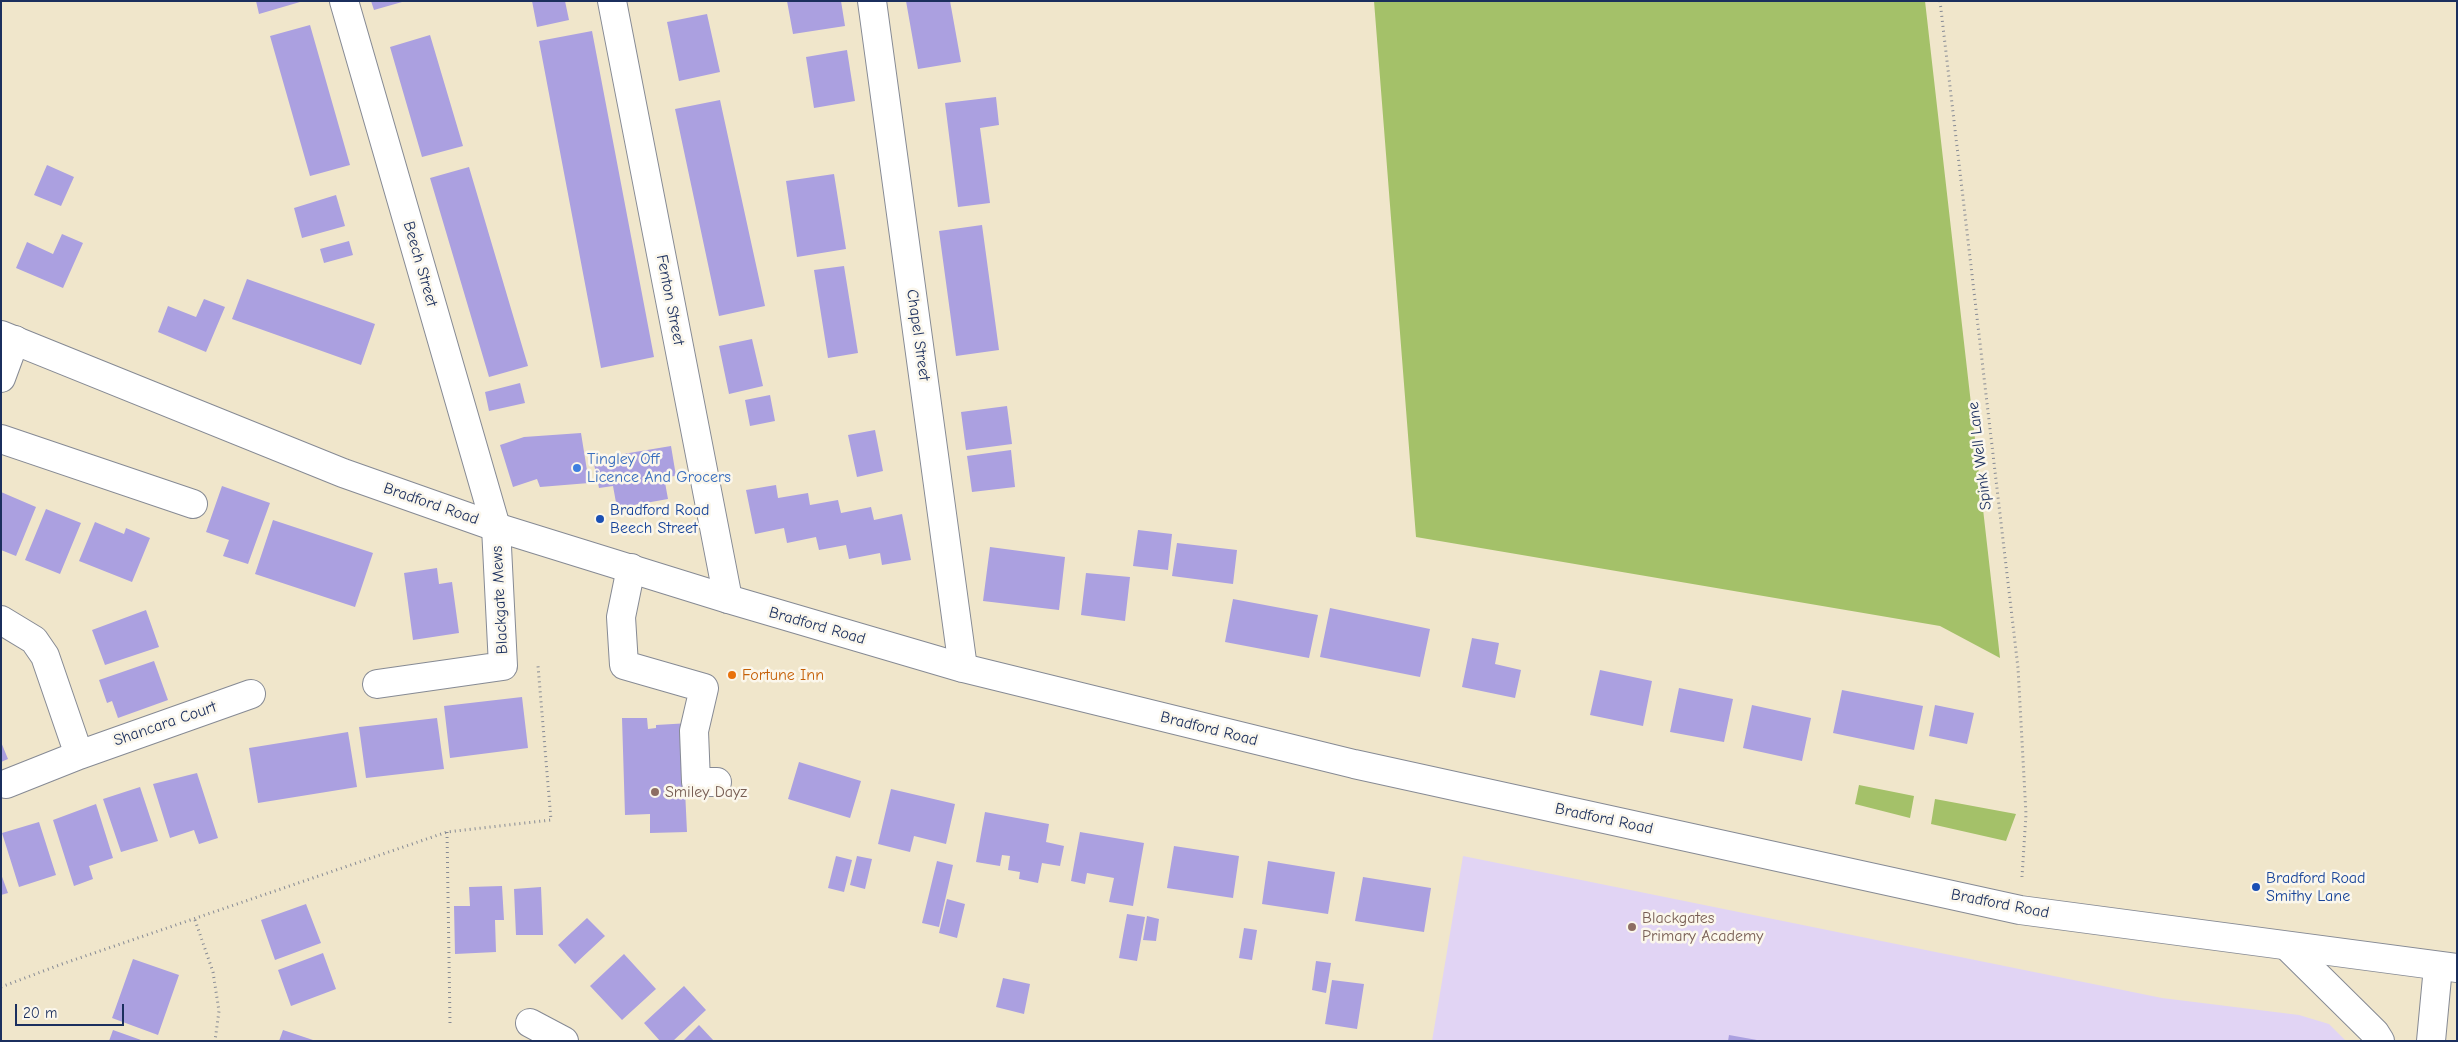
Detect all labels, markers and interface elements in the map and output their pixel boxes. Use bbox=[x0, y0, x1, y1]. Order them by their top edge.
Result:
street label: Beech Street bbox=[399, 219, 441, 309]
street label: Fenton Street bbox=[652, 253, 688, 347]
street label: Chapel Street bbox=[902, 288, 934, 382]
street label: Spink Well Lane bbox=[1964, 401, 1996, 511]
place label: Tingley Off Licence And Grocers bbox=[587, 449, 731, 487]
marker: Tingley Off Licence And Grocers bbox=[571, 462, 583, 474]
street label: Bradford Road bbox=[381, 479, 481, 529]
place label: Bradford Road Beech Street bbox=[610, 500, 710, 538]
marker: Bradford Road Beech Street bbox=[594, 513, 606, 525]
street label: Blackgate Mews bbox=[488, 545, 512, 655]
street label: Bradford Road bbox=[766, 603, 868, 649]
place label: Fortune Inn bbox=[742, 665, 824, 685]
marker: Fortune Inn bbox=[726, 669, 738, 681]
street label: Shancara Court bbox=[111, 697, 219, 751]
street label: Bradford Road bbox=[1158, 708, 1260, 750]
place label: Smiley Dayz bbox=[665, 782, 747, 802]
marker: Smiley Dayz bbox=[649, 786, 661, 798]
street label: Bradford Road bbox=[1553, 799, 1655, 839]
place label: Bradford Road Smithy Lane bbox=[2266, 868, 2366, 906]
marker: Bradford Road Smithy Lane bbox=[2250, 881, 2262, 893]
street label: Bradford Road bbox=[1949, 885, 2051, 923]
place label: Blackgates Primary Academy bbox=[1642, 908, 1763, 946]
marker: Blackgates Primary Academy bbox=[1626, 921, 1638, 933]
scale bar bbox=[18, 994, 126, 1026]
text: 20 m bbox=[23, 1004, 57, 1022]

